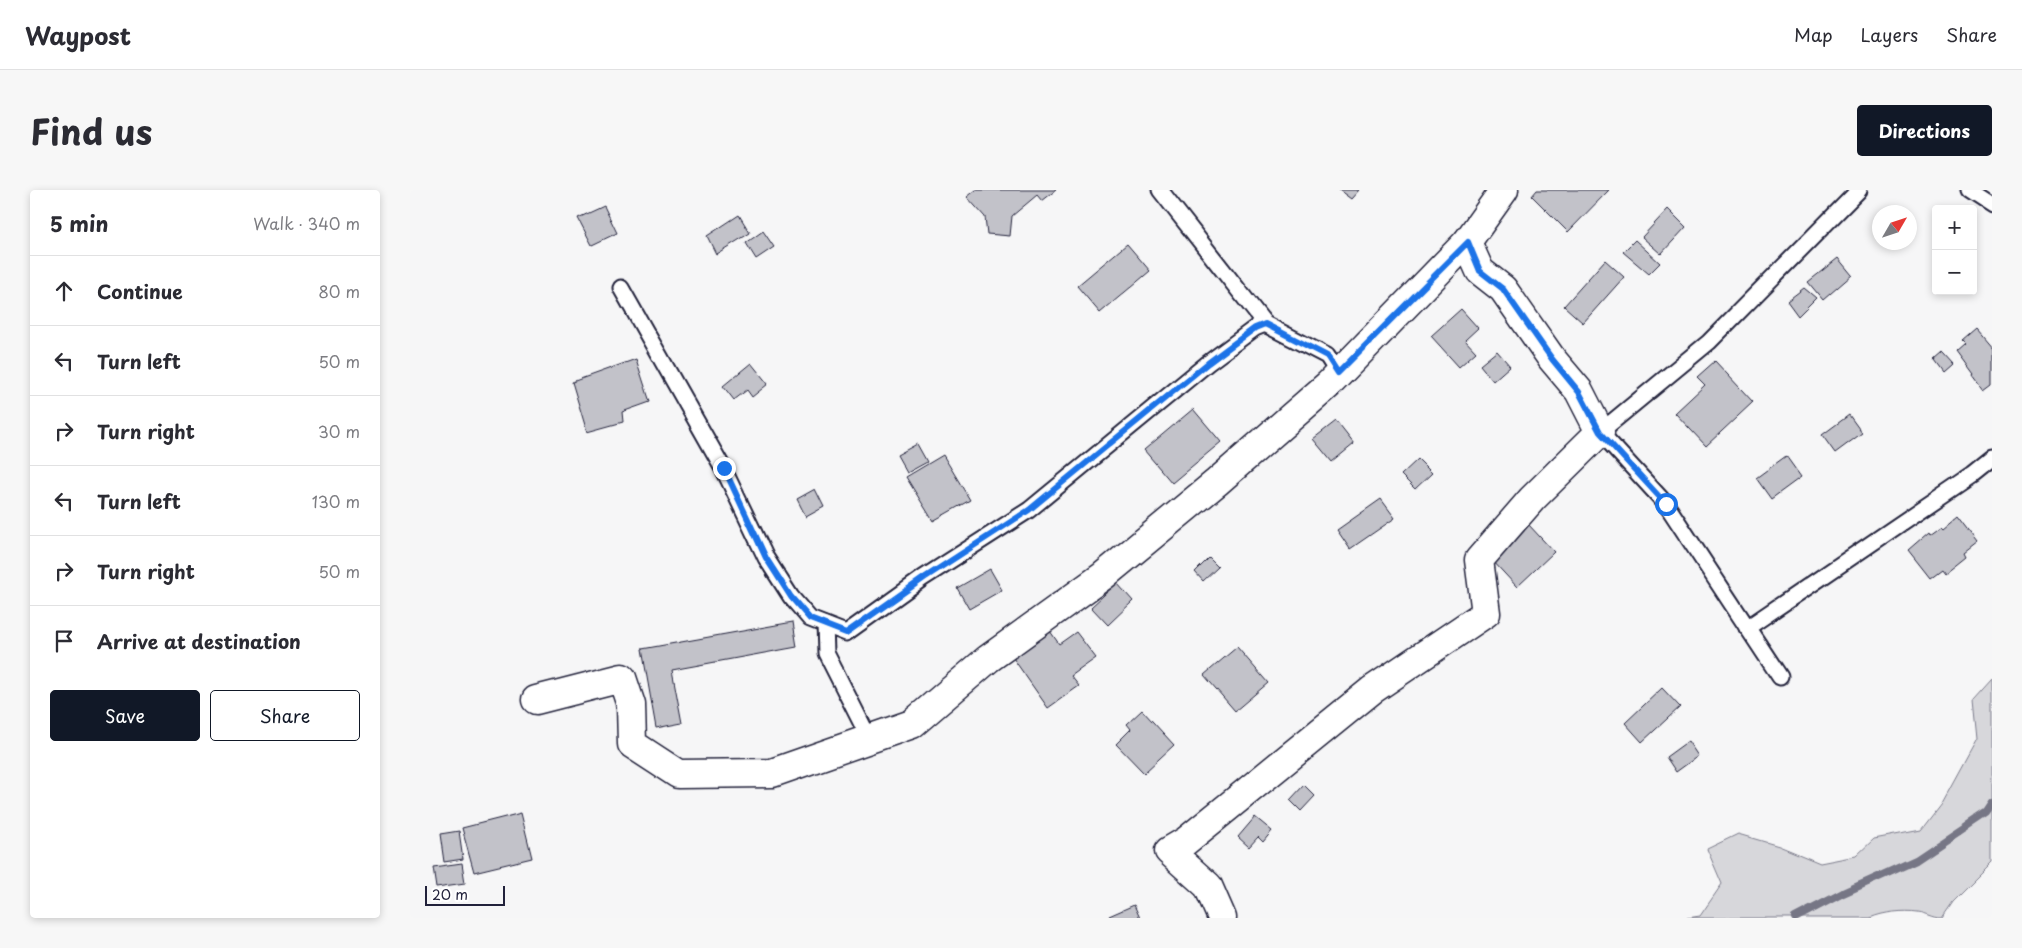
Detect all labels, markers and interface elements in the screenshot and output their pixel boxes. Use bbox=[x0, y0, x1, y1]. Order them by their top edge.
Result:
text: Waypost bbox=[25, 17, 131, 53]
text: Map bbox=[1794, 21, 1833, 48]
text: Layers bbox=[1861, 21, 1918, 48]
text: Share bbox=[1946, 21, 1997, 48]
text: Find us bbox=[30, 104, 152, 157]
button: Directions bbox=[1857, 105, 1992, 156]
north arrow bbox=[1872, 205, 1917, 250]
map controls bbox=[1932, 205, 1977, 295]
button: + bbox=[1932, 205, 1977, 250]
text: 5 min bbox=[50, 207, 108, 239]
text: Walk · 340 m bbox=[253, 211, 360, 235]
button: − bbox=[1932, 250, 1977, 295]
icon: ahead bbox=[50, 277, 78, 305]
text: Continue bbox=[97, 277, 183, 305]
text: 80 m bbox=[318, 279, 360, 303]
icon: left bbox=[50, 347, 78, 375]
text: Turn left bbox=[97, 347, 181, 375]
text: 50 m bbox=[319, 349, 360, 373]
icon: right bbox=[50, 417, 78, 445]
text: Turn right bbox=[97, 417, 195, 445]
text: 30 m bbox=[318, 419, 360, 443]
route end bbox=[713, 457, 736, 480]
icon: left bbox=[50, 487, 78, 515]
text: Turn left bbox=[97, 487, 181, 515]
text: 130 m bbox=[312, 489, 360, 513]
route start bbox=[1655, 493, 1678, 516]
icon: right bbox=[50, 557, 78, 585]
text: Turn right bbox=[97, 557, 195, 585]
text: 50 m bbox=[319, 559, 360, 583]
icon: arrive bbox=[50, 627, 78, 655]
text: Arrive at destination bbox=[97, 627, 301, 655]
button: Save bbox=[50, 690, 200, 741]
button: Share bbox=[210, 690, 360, 741]
scale bar bbox=[425, 883, 505, 906]
text: 20 m bbox=[432, 884, 468, 905]

